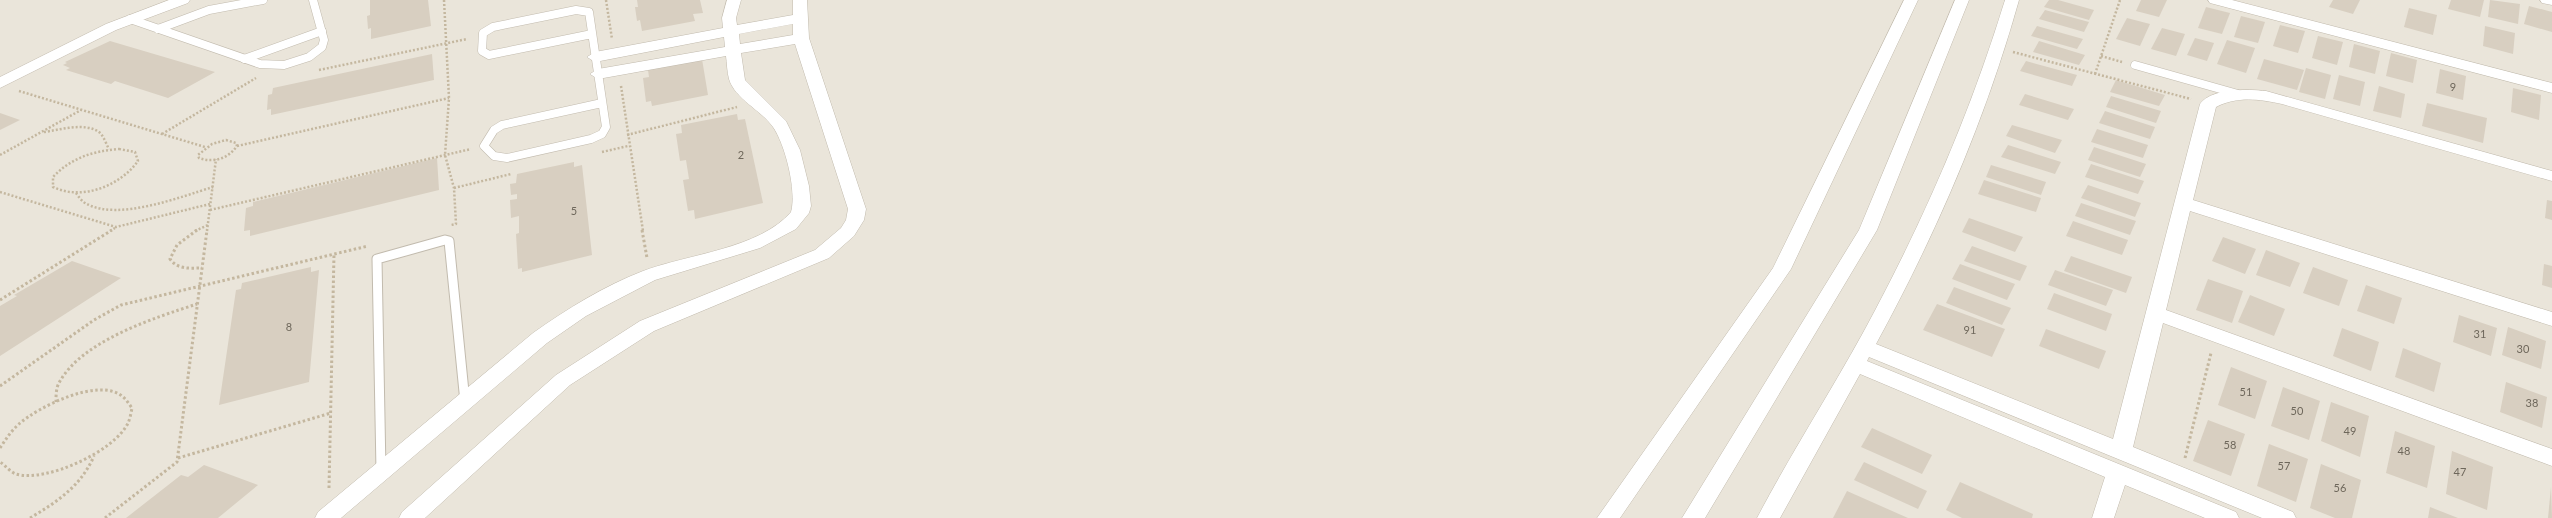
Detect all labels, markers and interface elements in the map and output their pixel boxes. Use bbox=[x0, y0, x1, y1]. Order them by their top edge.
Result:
house number: 9 bbox=[2450, 80, 2456, 93]
house number: 2 bbox=[738, 148, 744, 161]
house number: 5 bbox=[571, 204, 577, 217]
house number: 8 bbox=[286, 320, 292, 333]
house number: 91 bbox=[1964, 323, 1976, 336]
house number: 31 bbox=[2474, 327, 2486, 340]
house number: 30 bbox=[2517, 342, 2530, 355]
house number: 51 bbox=[2240, 385, 2252, 398]
house number: 38 bbox=[2526, 396, 2538, 409]
house number: 50 bbox=[2291, 404, 2304, 417]
house number: 49 bbox=[2344, 424, 2356, 437]
house number: 58 bbox=[2224, 438, 2236, 451]
house number: 48 bbox=[2398, 444, 2410, 457]
house number: 57 bbox=[2278, 459, 2290, 472]
house number: 47 bbox=[2454, 465, 2466, 478]
house number: 56 bbox=[2334, 481, 2346, 494]

